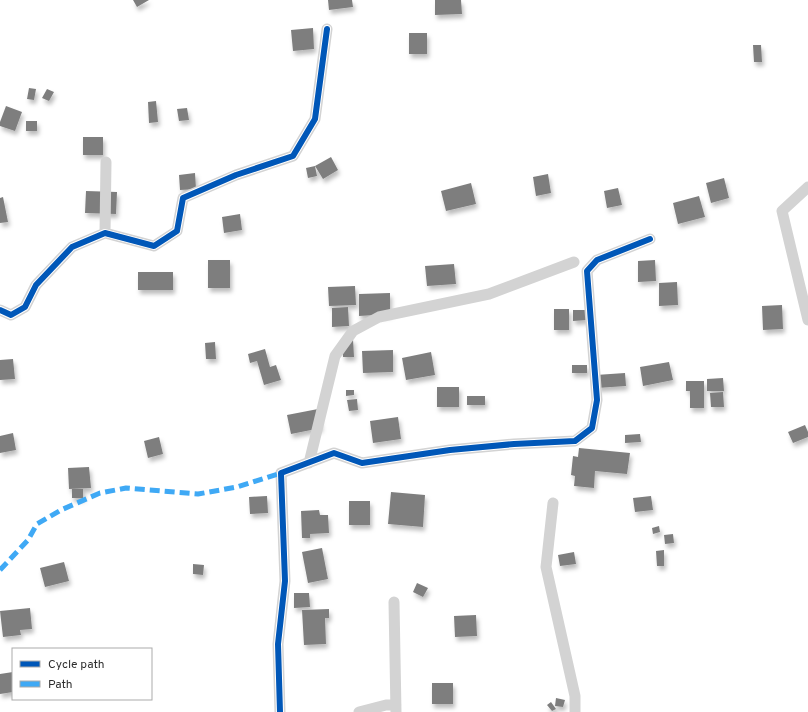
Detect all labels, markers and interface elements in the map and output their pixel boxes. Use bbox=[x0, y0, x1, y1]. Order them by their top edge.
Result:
legend bbox=[12, 648, 152, 700]
text: Cycle path bbox=[48, 657, 105, 673]
text: Path bbox=[48, 677, 73, 693]

